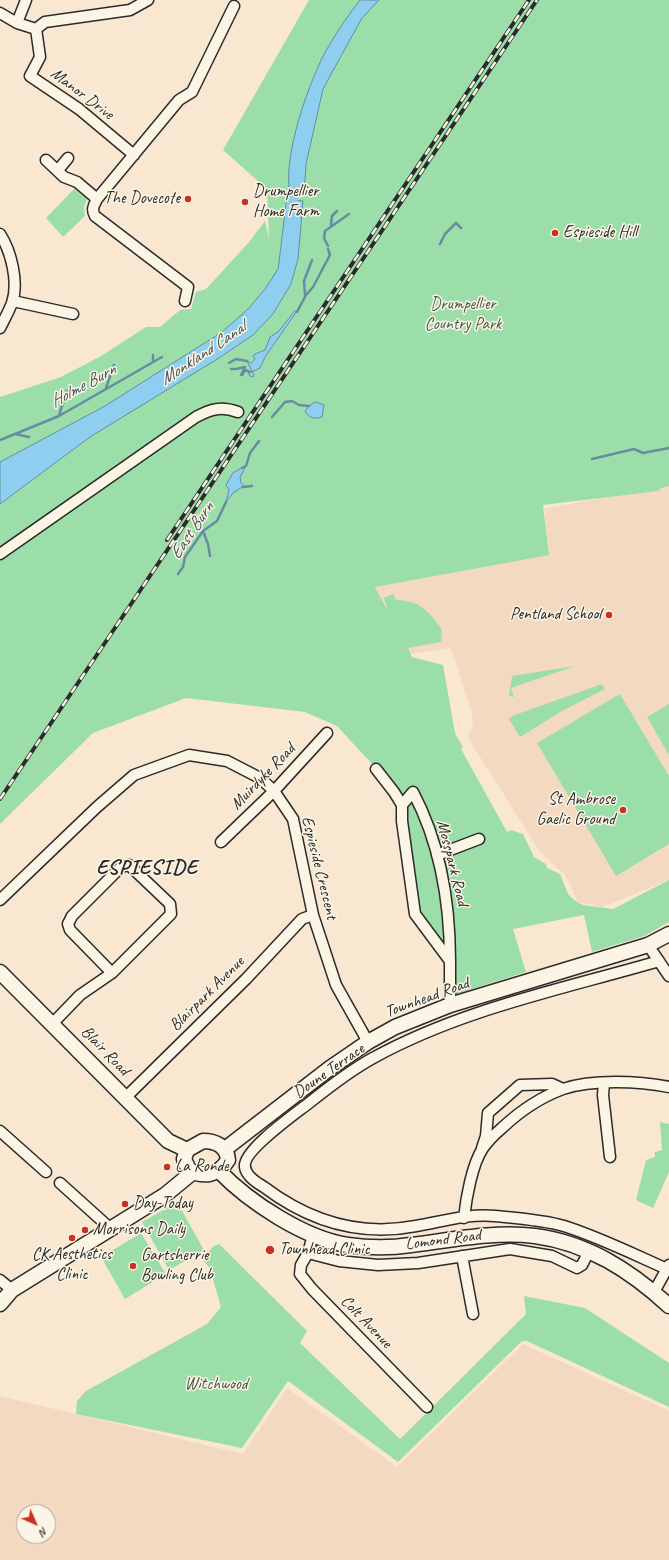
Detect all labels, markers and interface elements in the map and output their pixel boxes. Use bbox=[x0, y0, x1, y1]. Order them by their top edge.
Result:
street label: Manor Drive bbox=[46, 64, 118, 124]
place label: Drumpellier Home Farm bbox=[253, 182, 319, 222]
place label: The Dovecote bbox=[104, 189, 180, 209]
marker: The Dovecote bbox=[183, 194, 193, 204]
marker: Drumpellier Home Farm bbox=[240, 197, 250, 207]
place label: Espieside Hill bbox=[563, 223, 637, 243]
marker: Espieside Hill bbox=[550, 228, 560, 238]
park label: Drumpellier Country Park bbox=[425, 295, 501, 335]
water label: Monkland Canal bbox=[156, 318, 250, 390]
water label: Holme Burn bbox=[47, 359, 119, 413]
water label: East Burn bbox=[165, 498, 219, 564]
place label: Pentland School bbox=[510, 605, 601, 625]
marker: Pentland School bbox=[604, 610, 614, 620]
street label: Muirdyke Road bbox=[226, 740, 300, 814]
place label: St Ambrose Gaelic Ground bbox=[537, 790, 615, 830]
marker: St Ambrose Gaelic Ground bbox=[618, 805, 628, 815]
street label: Espieside Crescent bbox=[296, 814, 342, 922]
street label: Mosspark Road bbox=[431, 818, 473, 908]
district label: ESPIESIDE bbox=[96, 855, 198, 881]
street label: Blairpark Avenue bbox=[165, 952, 249, 1036]
street label: Townhead Road bbox=[382, 973, 472, 1023]
street label: Blair Road bbox=[76, 1022, 134, 1080]
street label: Doune Terrace bbox=[289, 1039, 369, 1103]
place label: La Ronde bbox=[175, 1157, 229, 1177]
marker: La Ronde bbox=[162, 1162, 172, 1172]
place label: Day-Today bbox=[133, 1194, 193, 1214]
marker: Day-Today bbox=[120, 1199, 130, 1209]
place label: Morrisons Daily bbox=[93, 1220, 185, 1240]
marker: Morrisons Daily bbox=[80, 1225, 90, 1235]
street label: Lomond Road bbox=[404, 1225, 482, 1255]
marker: CK Aesthetics Clinic bbox=[67, 1233, 77, 1243]
place label: Townhead Clinic bbox=[279, 1240, 370, 1260]
marker: Townhead Clinic bbox=[264, 1244, 276, 1256]
place label: CK Aesthetics Clinic bbox=[32, 1245, 112, 1285]
place label: Gartsherrie Bowling Club bbox=[141, 1246, 213, 1286]
marker: Gartsherrie Bowling Club bbox=[128, 1261, 138, 1271]
street label: Colt Avenue bbox=[336, 1291, 396, 1353]
park label: Witchwood bbox=[185, 1375, 247, 1395]
north arrow bbox=[16, 1504, 56, 1544]
text: N bbox=[36, 1524, 51, 1539]

